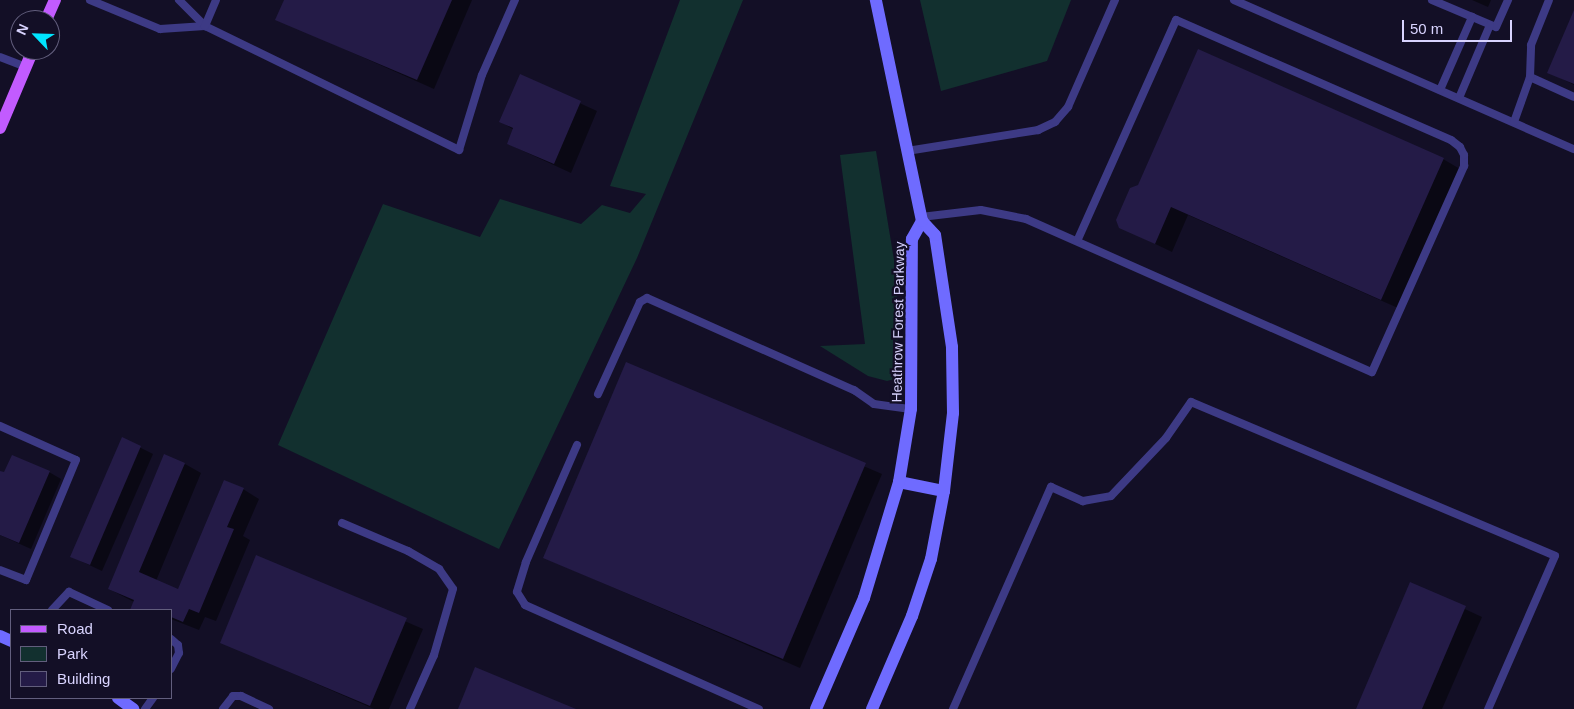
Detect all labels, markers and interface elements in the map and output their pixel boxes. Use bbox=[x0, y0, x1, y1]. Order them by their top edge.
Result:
north arrow bbox=[10, 10, 60, 60]
scale bar bbox=[1404, 10, 1514, 42]
text: 50 m bbox=[1410, 20, 1443, 37]
text: N bbox=[13, 21, 32, 37]
street label: Heathrow Forest Parkway bbox=[888, 241, 908, 403]
legend bbox=[10, 609, 172, 699]
text: Road bbox=[57, 620, 93, 637]
text: Park bbox=[57, 645, 88, 662]
text: Building bbox=[57, 670, 110, 687]

